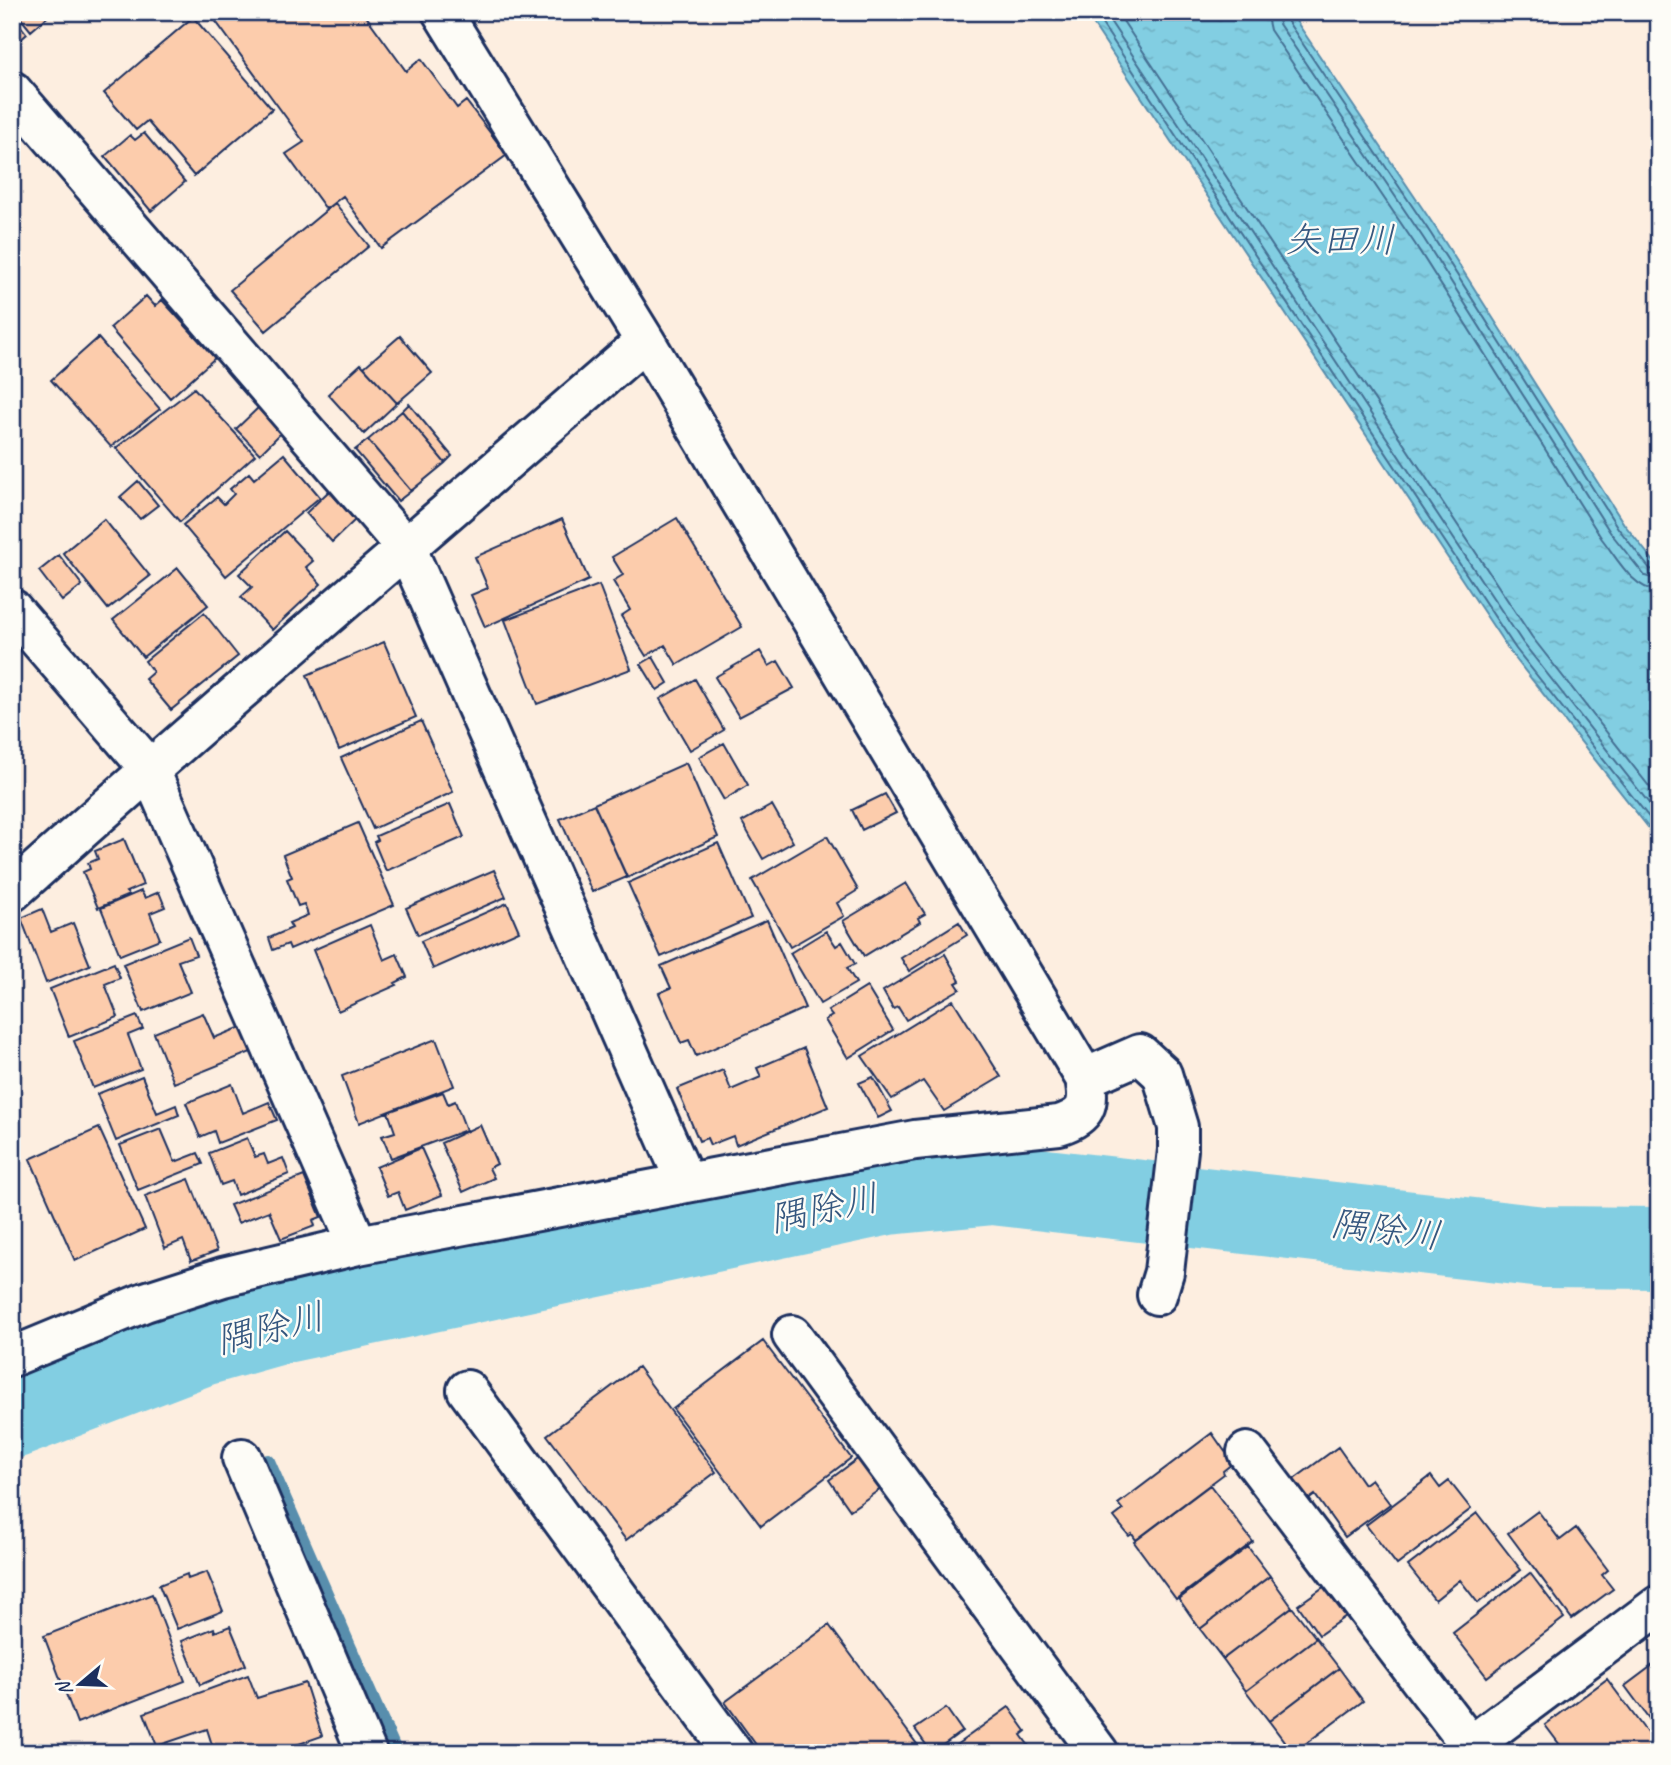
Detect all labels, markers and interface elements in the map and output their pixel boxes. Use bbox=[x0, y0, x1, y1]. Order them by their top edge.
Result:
water label: 矢田川 bbox=[1285, 216, 1396, 263]
water label: 隅除川 bbox=[765, 1173, 883, 1243]
water label: 隅除川 bbox=[1328, 1199, 1444, 1259]
water label: 隅除川 bbox=[210, 1292, 330, 1364]
north arrow bbox=[46, 1650, 116, 1720]
text: N bbox=[51, 1677, 78, 1699]

